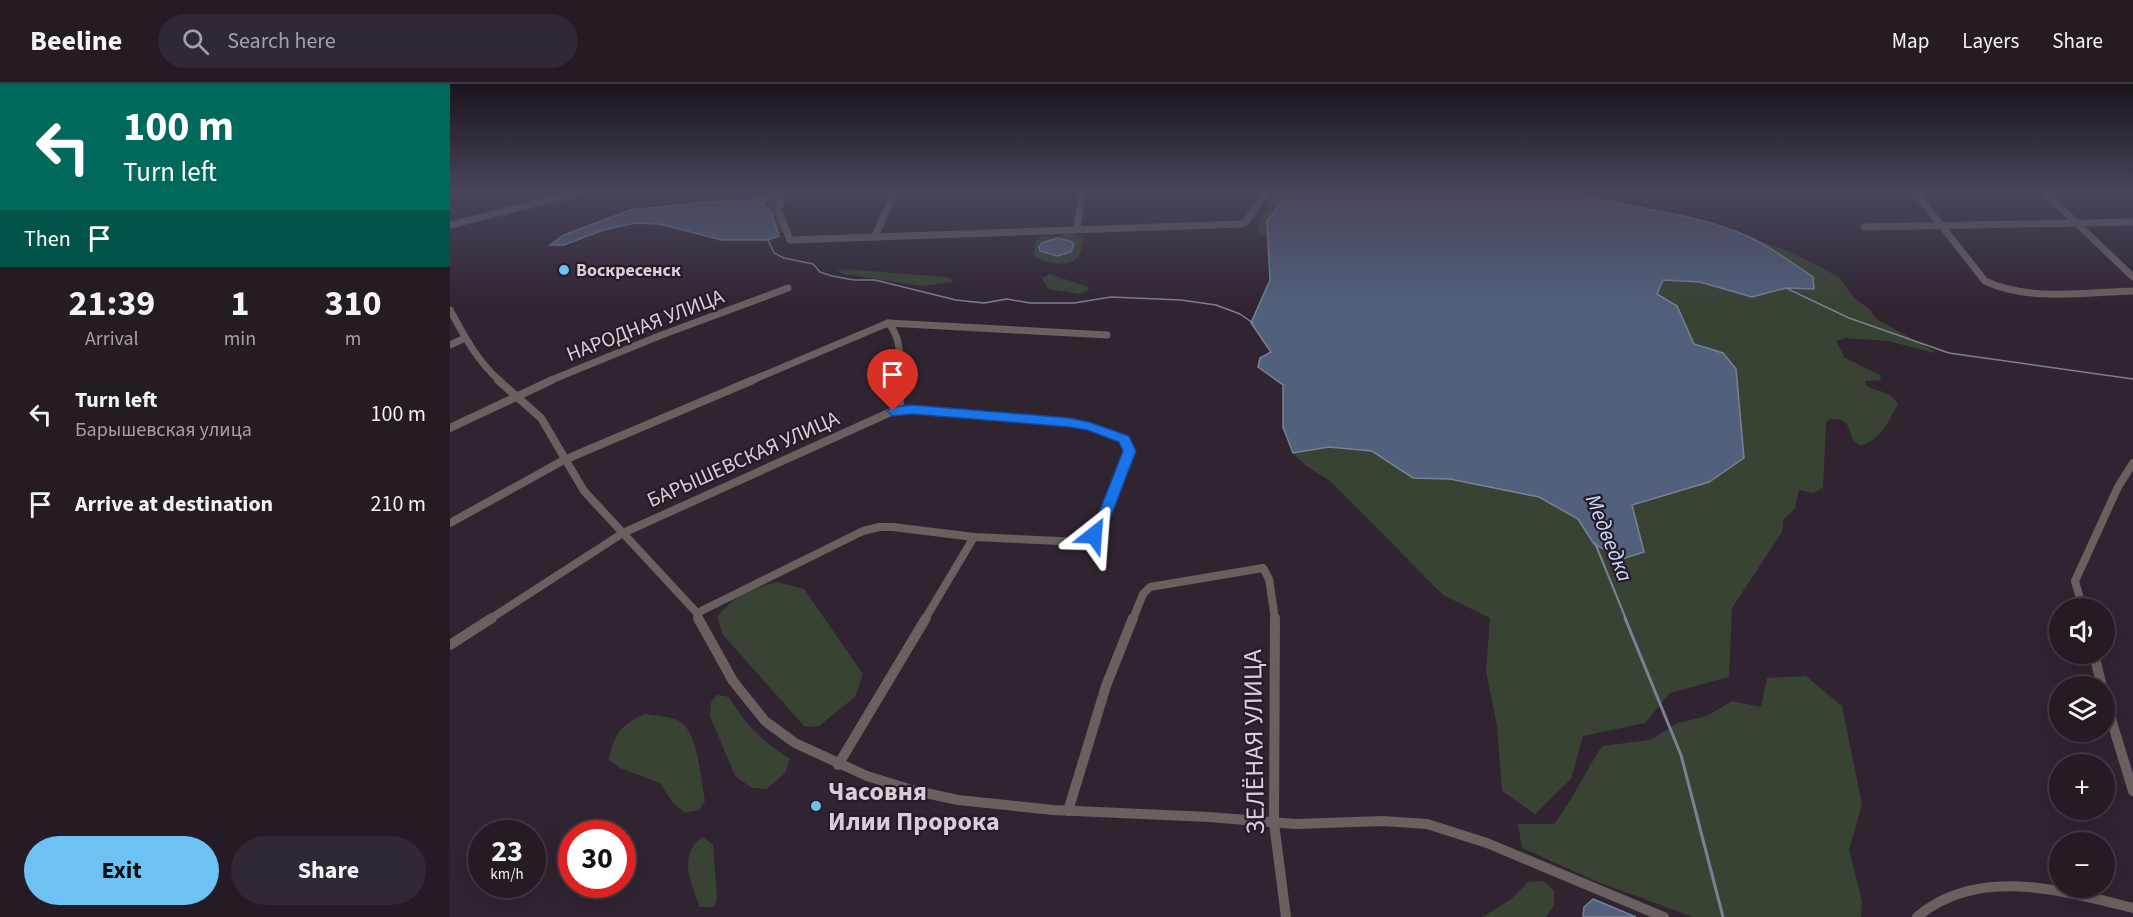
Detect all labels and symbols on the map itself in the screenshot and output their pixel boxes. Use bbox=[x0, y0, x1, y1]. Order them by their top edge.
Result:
place label: Воскресенск bbox=[576, 258, 681, 283]
marker: Воскресенск bbox=[557, 263, 571, 277]
street label: НАРОДНАЯ УЛИЦА bbox=[562, 281, 729, 369]
pin bbox=[867, 349, 918, 411]
street label: БАРЫШЕВСКАЯ УЛИЦА bbox=[642, 403, 844, 515]
water label: Медведка bbox=[1577, 489, 1641, 587]
position arrow bbox=[1062, 503, 1126, 567]
street label: ЗЕЛЁНАЯ УЛИЦА bbox=[1234, 648, 1274, 835]
place label: Часовня Илии Пророка bbox=[828, 773, 1000, 840]
marker: Часовня Илии Пророка bbox=[809, 799, 823, 813]
speed limit sign: 30 bbox=[558, 820, 636, 898]

